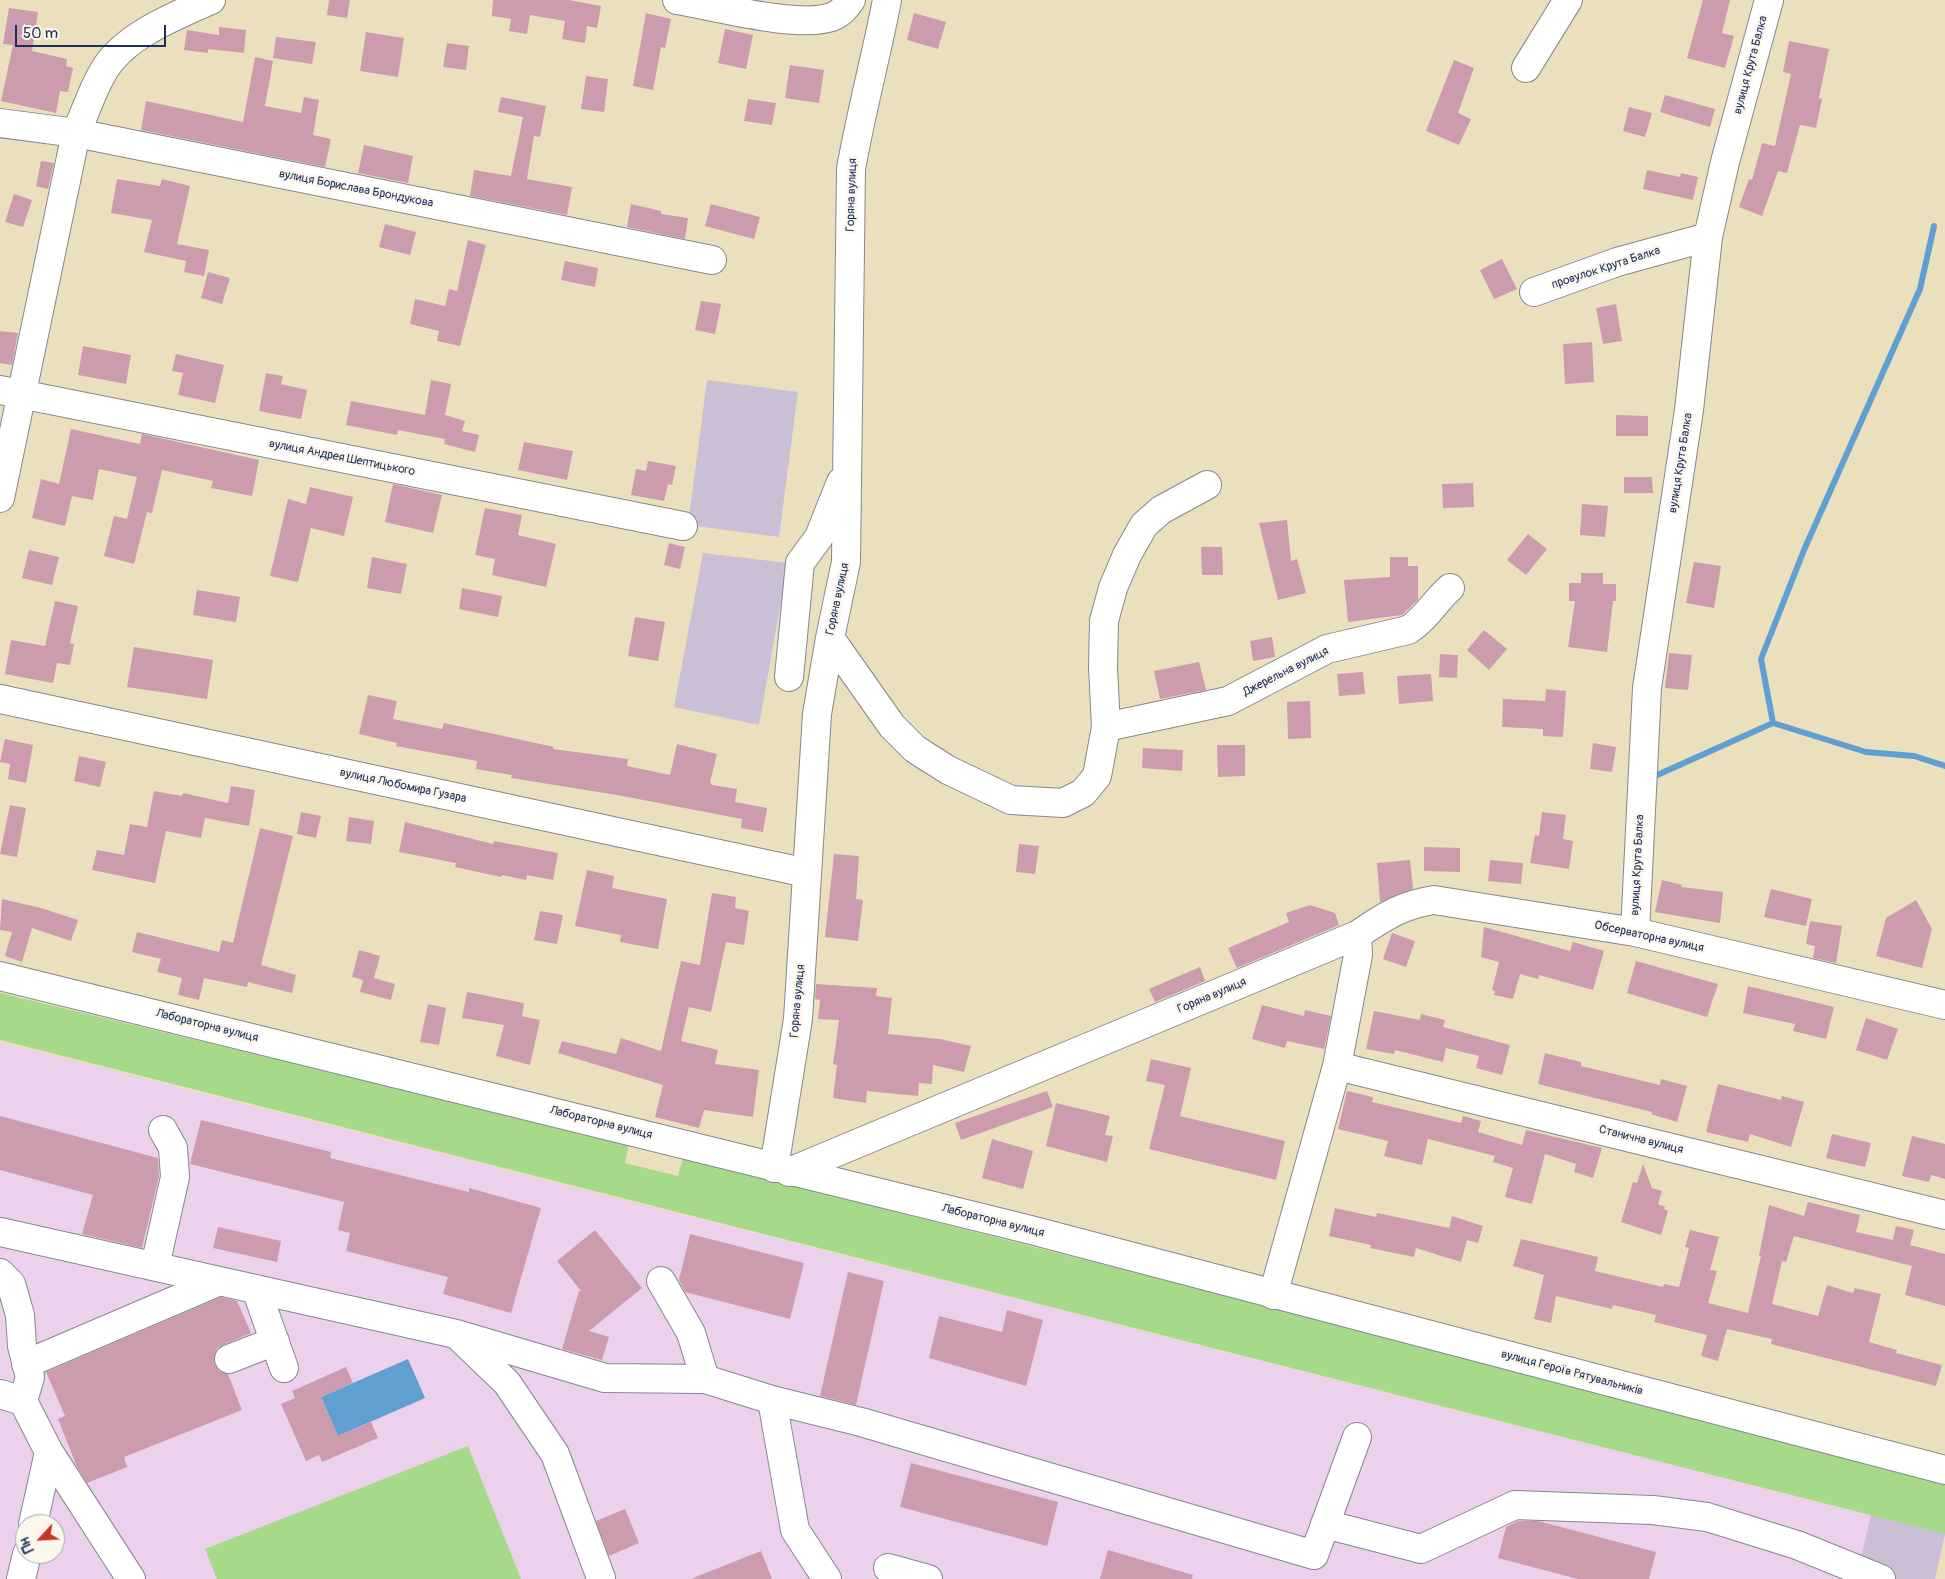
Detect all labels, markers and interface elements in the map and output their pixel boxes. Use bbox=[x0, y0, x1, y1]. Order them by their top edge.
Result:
street label: вулиця Крута Балка bbox=[1731, 14, 1771, 116]
scale bar bbox=[18, 15, 169, 47]
text: 50 m bbox=[23, 24, 58, 43]
street label: Горяна вулиця bbox=[844, 158, 860, 232]
street label: вулиця Борислава Брондукова bbox=[278, 167, 434, 211]
street label: провулок Крута Балка bbox=[1550, 244, 1662, 292]
street label: вулиця Крута Балка bbox=[1666, 412, 1696, 514]
street label: вулиця Андрея Шептицького bbox=[268, 437, 416, 479]
street label: Горяна вулиця bbox=[823, 562, 853, 636]
street label: Джерельна вулиця bbox=[1241, 644, 1331, 700]
street label: вулиця Любомира Гузара bbox=[338, 766, 468, 806]
street label: вулиця Крута Балка bbox=[1628, 814, 1648, 916]
street label: Обсерваторна вулиця bbox=[1593, 918, 1705, 956]
street label: Горяна вулиця bbox=[788, 964, 808, 1038]
street label: Горяна вулиця bbox=[1175, 975, 1249, 1017]
street label: Лабораторна вулиця bbox=[154, 1006, 260, 1046]
street label: Лабораторна вулиця bbox=[548, 1103, 654, 1143]
street label: Станична вулиця bbox=[1597, 1123, 1685, 1157]
street label: Лабораторна вулиця bbox=[940, 1201, 1046, 1241]
street label: вулиця Героїв Рятувальників bbox=[1499, 1347, 1645, 1399]
north arrow bbox=[15, 1514, 65, 1564]
text: Пн bbox=[16, 1535, 38, 1556]

